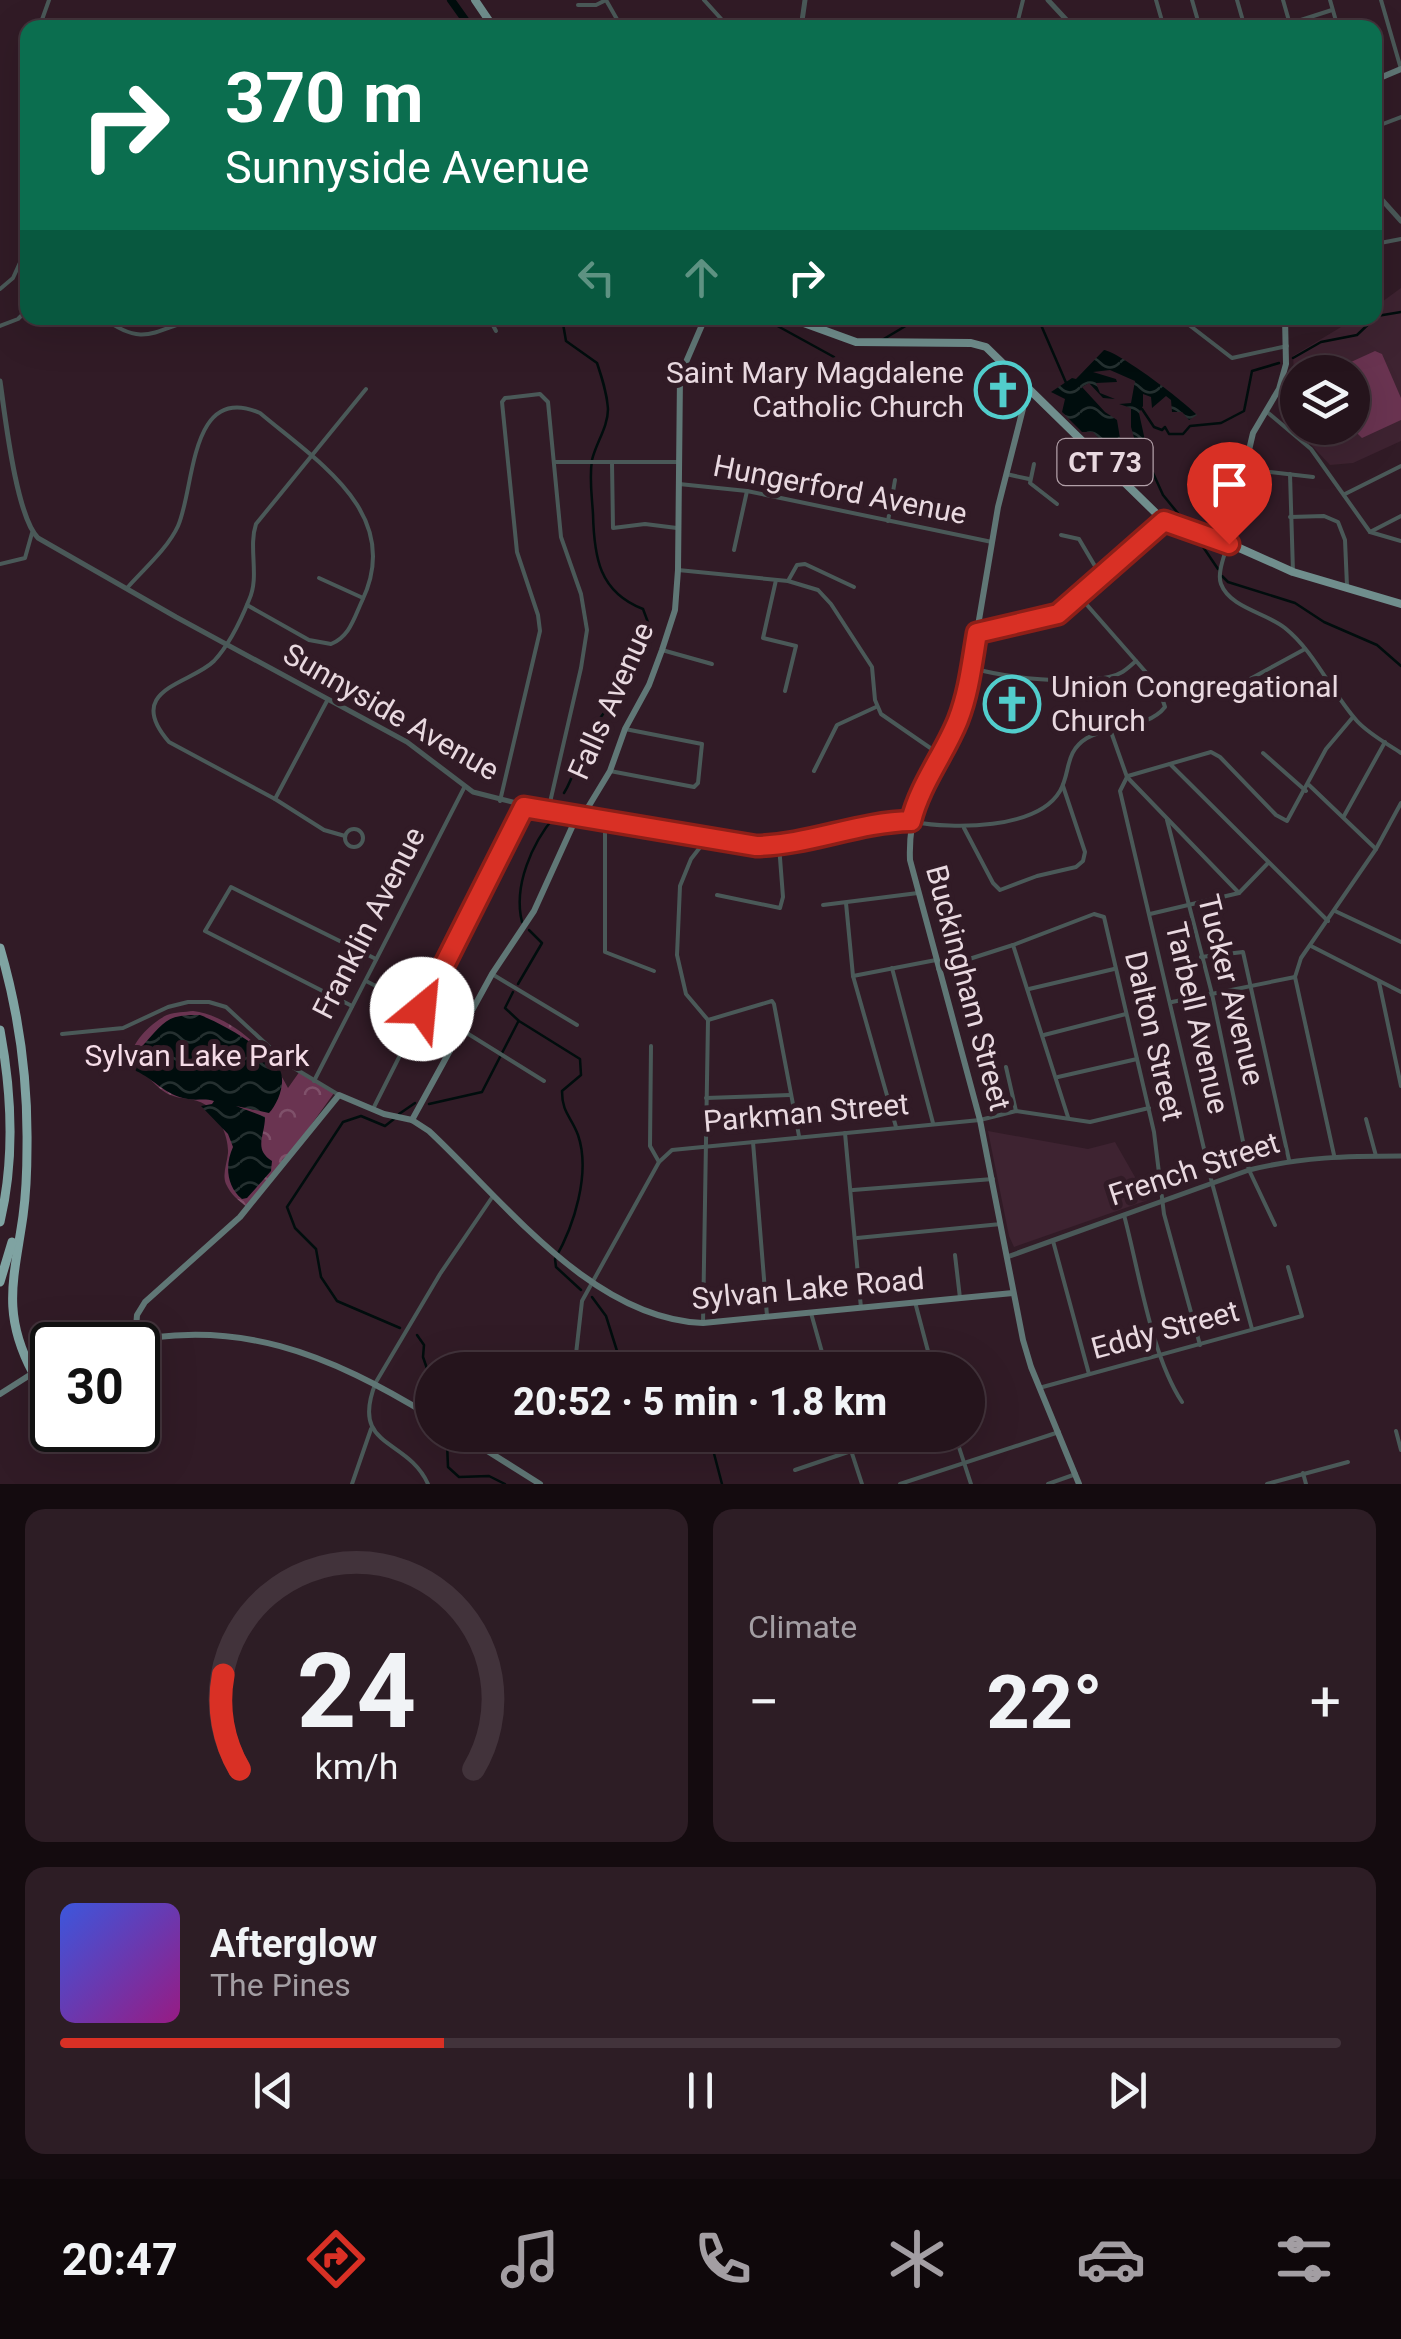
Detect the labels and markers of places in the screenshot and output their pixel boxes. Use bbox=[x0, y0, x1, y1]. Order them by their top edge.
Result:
place label: Saint Mary Magdalene Catholic Church bbox=[666, 355, 964, 424]
church icon: Saint Mary Magdalene Catholic Church bbox=[973, 360, 1033, 420]
pin bbox=[1187, 442, 1272, 545]
place label: Union Congregational Church bbox=[1051, 669, 1339, 738]
church icon: Union Congregational Church bbox=[982, 674, 1042, 734]

